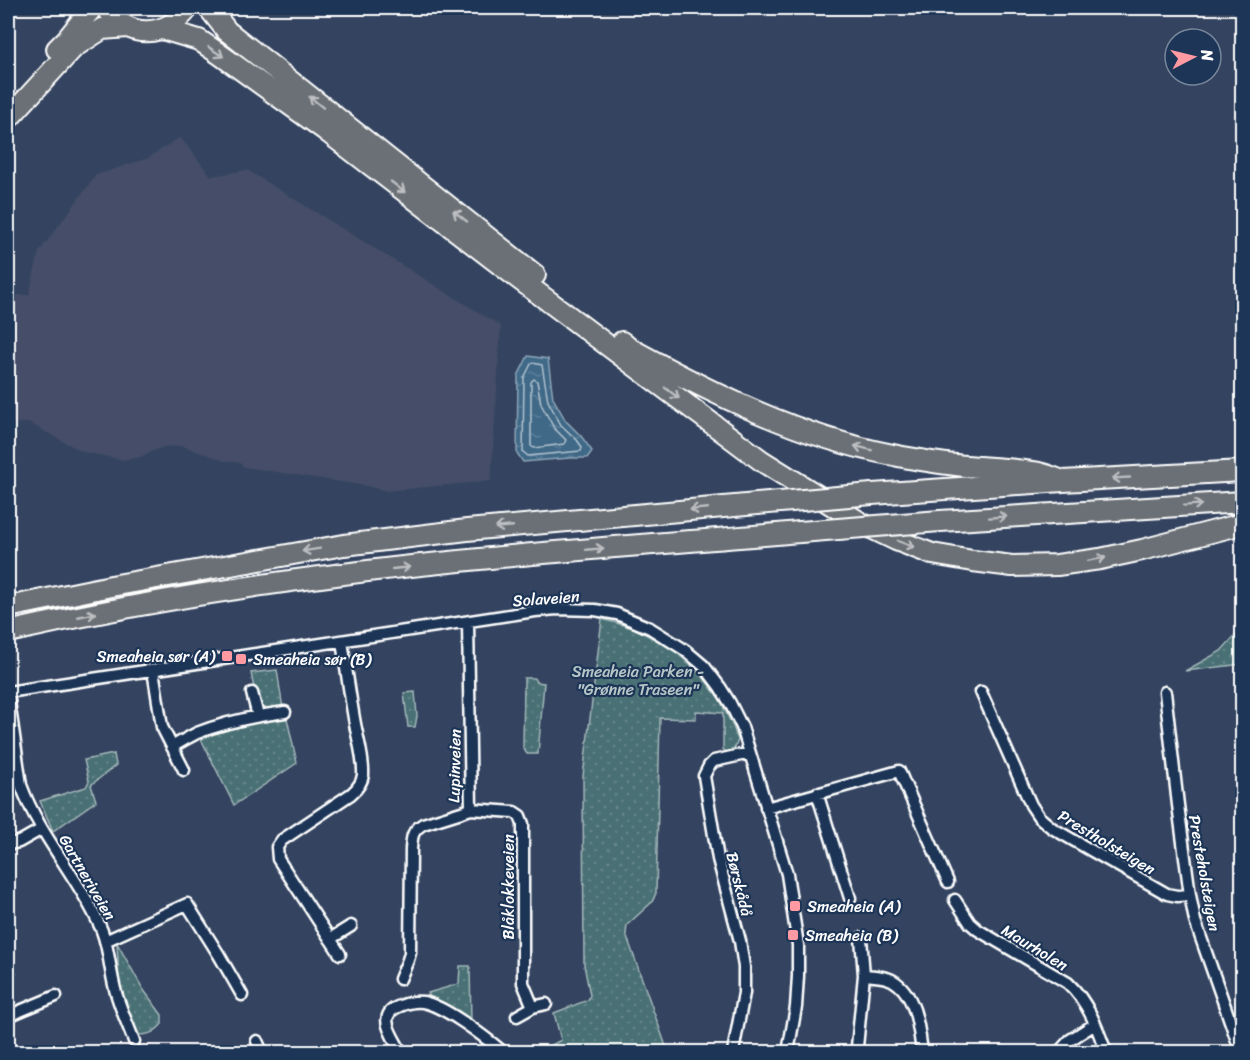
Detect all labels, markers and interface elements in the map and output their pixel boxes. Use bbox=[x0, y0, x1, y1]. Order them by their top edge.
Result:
north arrow bbox=[1163, 27, 1223, 87]
one-way arrow bbox=[207, 45, 224, 58]
text: N bbox=[1192, 47, 1223, 63]
one-way arrow bbox=[308, 95, 324, 108]
one-way arrow bbox=[390, 180, 406, 193]
one-way arrow bbox=[452, 209, 468, 222]
one-way arrow bbox=[663, 387, 679, 400]
one-way arrow bbox=[854, 442, 873, 454]
one-way arrow bbox=[1112, 472, 1132, 483]
one-way arrow bbox=[1182, 499, 1202, 510]
one-way arrow bbox=[689, 504, 709, 515]
one-way arrow bbox=[988, 512, 1008, 523]
one-way arrow bbox=[495, 521, 515, 532]
one-way arrow bbox=[896, 539, 915, 550]
one-way arrow bbox=[584, 543, 604, 554]
one-way arrow bbox=[301, 545, 321, 556]
one-way arrow bbox=[1087, 553, 1107, 564]
one-way arrow bbox=[390, 562, 410, 573]
street label: Solaveien bbox=[511, 582, 581, 615]
one-way arrow bbox=[77, 609, 96, 621]
place label: Smeaheia sør (A) bbox=[96, 642, 216, 671]
place label: Smeaheia sør (B) bbox=[253, 645, 372, 674]
marker: Smeaheia sør (A) bbox=[220, 649, 234, 663]
marker: Smeaheia sør (B) bbox=[234, 652, 248, 666]
park label: Smeaheia Parken - "Grønne Traseen" bbox=[572, 657, 704, 704]
street label: Lupinveien bbox=[439, 728, 470, 803]
street label: Prestholsteigen bbox=[1052, 802, 1162, 883]
street label: Presteholsteigen bbox=[1180, 812, 1229, 934]
street label: Gartneriveien bbox=[51, 828, 124, 926]
street label: Blåklokkeveien bbox=[494, 834, 523, 940]
street label: Børskådå bbox=[718, 849, 761, 919]
place label: Smeaheia (A) bbox=[807, 892, 901, 921]
marker: Smeaheia (A) bbox=[788, 899, 802, 913]
street label: Maurholen bbox=[996, 916, 1074, 979]
place label: Smeaheia (B) bbox=[805, 921, 899, 950]
marker: Smeaheia (B) bbox=[786, 928, 800, 942]

